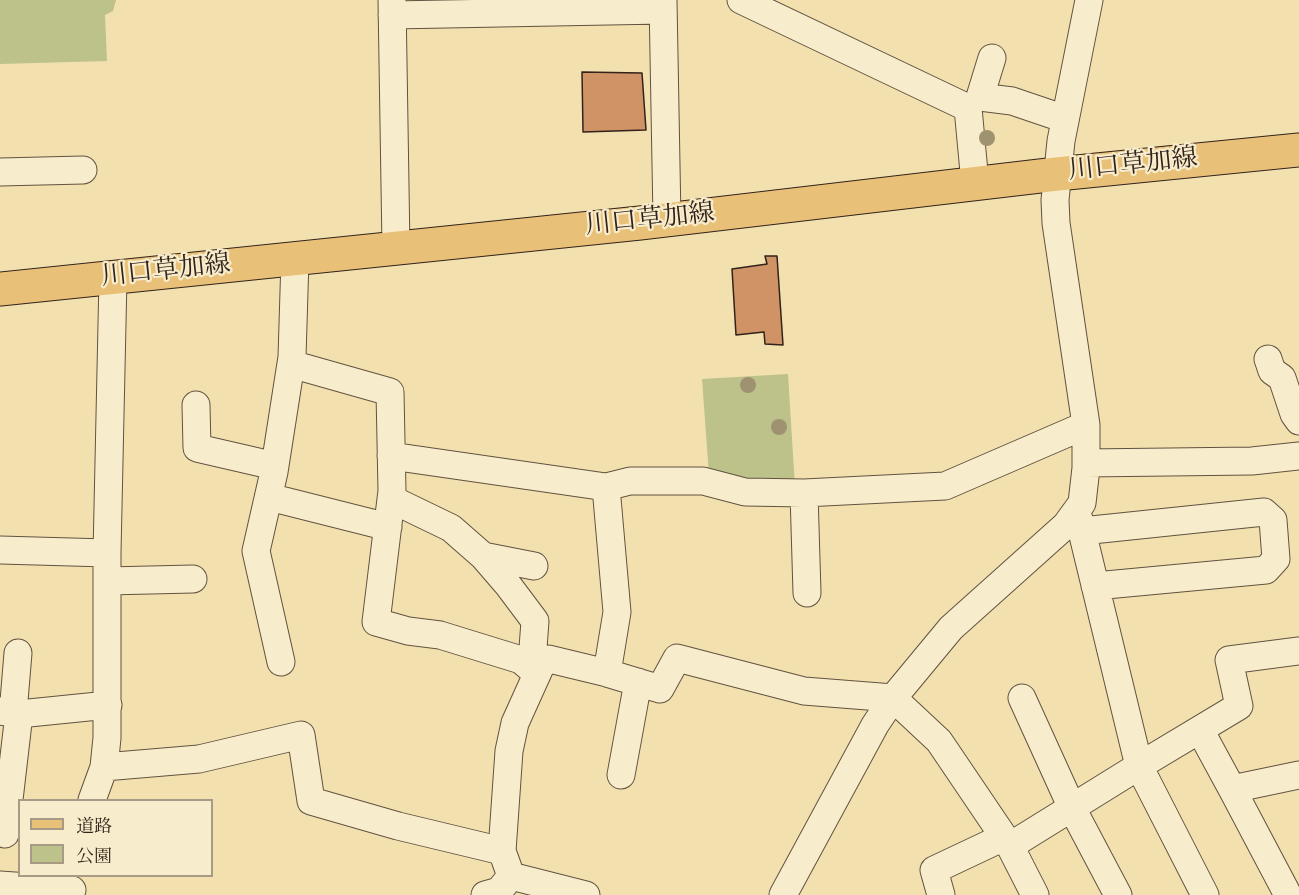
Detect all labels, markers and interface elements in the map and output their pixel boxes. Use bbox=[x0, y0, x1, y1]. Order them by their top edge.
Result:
street label: 川口草加線 bbox=[1067, 144, 1199, 188]
street label: 川口草加線 bbox=[584, 199, 716, 243]
street label: 川口草加線 bbox=[100, 250, 232, 294]
legend bbox=[18, 799, 213, 877]
text: 道路 bbox=[76, 815, 112, 838]
text: 公園 bbox=[76, 845, 112, 868]

